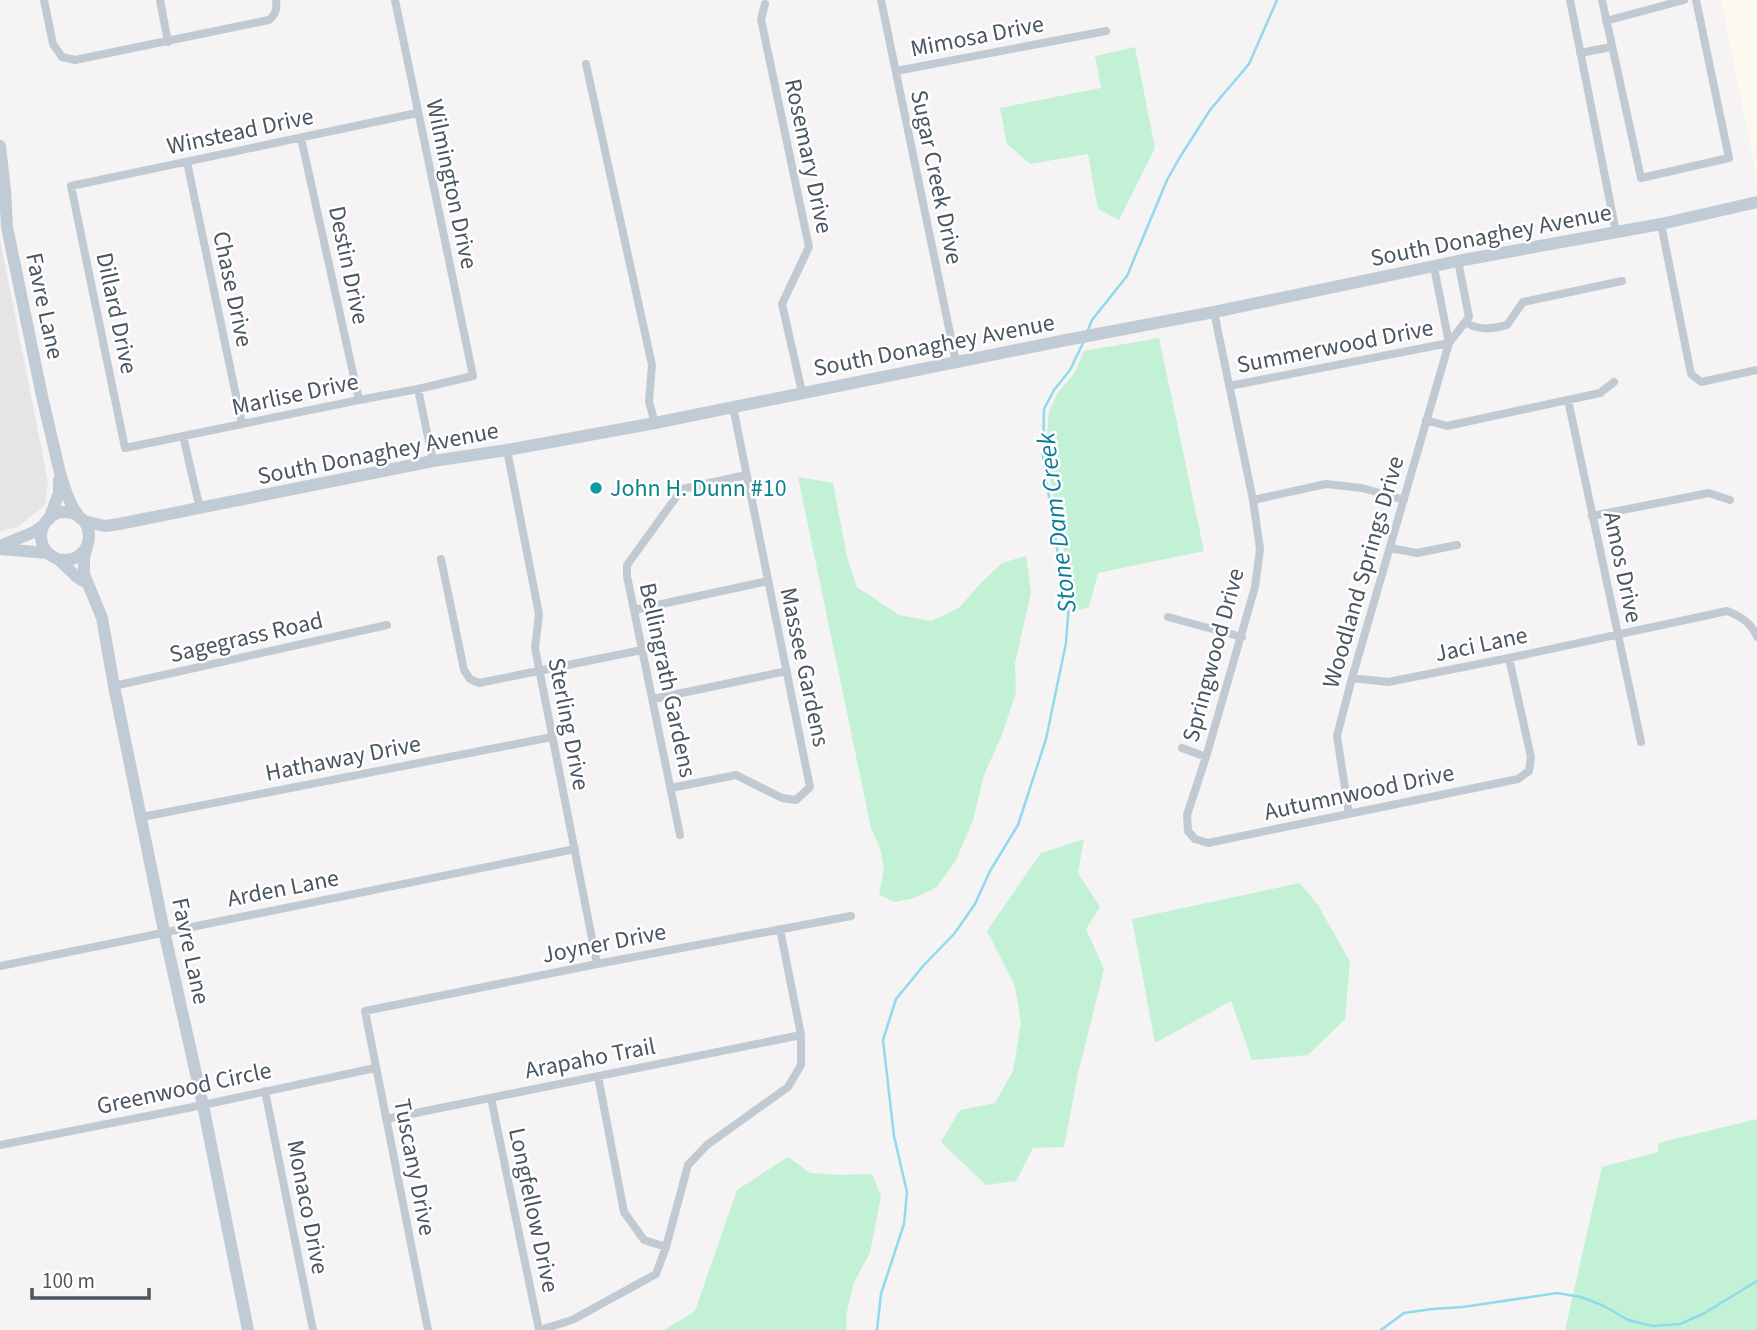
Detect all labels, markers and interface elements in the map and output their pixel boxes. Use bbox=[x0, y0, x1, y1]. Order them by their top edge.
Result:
street label: Mimosa Drive bbox=[907, 6, 1047, 67]
street label: Rosemary Drive bbox=[775, 76, 842, 237]
street label: Sugar Creek Drive bbox=[901, 87, 972, 267]
street label: Wilmington Drive bbox=[416, 96, 487, 272]
street label: Winstead Drive bbox=[164, 99, 317, 164]
street label: South Donaghey Avenue bbox=[1368, 195, 1615, 276]
street label: Destin Drive bbox=[319, 203, 378, 328]
street label: Chase Drive bbox=[203, 228, 262, 350]
street label: Dillard Drive bbox=[87, 249, 146, 377]
street label: Favre Lane bbox=[16, 250, 73, 363]
street label: South Donaghey Avenue bbox=[811, 305, 1058, 386]
street label: Summerwood Drive bbox=[1234, 310, 1436, 383]
street label: Marlise Drive bbox=[229, 364, 362, 425]
street label: South Donaghey Avenue bbox=[255, 413, 502, 494]
water label: Stone Dam Creek bbox=[1027, 430, 1086, 615]
street label: Woodland Springs Drive bbox=[1314, 452, 1413, 692]
place label: John H. Dunn #10 bbox=[610, 471, 787, 506]
marker: John H. Dunn #10 bbox=[588, 480, 604, 496]
street label: Amos Drive bbox=[1594, 508, 1651, 626]
street label: Springwood Drive bbox=[1173, 564, 1254, 746]
street label: Bellingrath Gardens bbox=[630, 579, 705, 781]
street label: Massee Gardens bbox=[771, 584, 838, 750]
street label: Sagegrass Road bbox=[166, 603, 326, 672]
street label: Jaci Lane bbox=[1431, 618, 1531, 671]
street label: Sterling Drive bbox=[539, 655, 599, 793]
street label: Hathaway Drive bbox=[262, 726, 424, 791]
street label: Autumnwood Drive bbox=[1261, 755, 1457, 830]
street label: Arden Lane bbox=[224, 861, 342, 916]
street label: Favre Lane bbox=[162, 895, 219, 1008]
street label: Joyner Drive bbox=[539, 914, 669, 973]
street label: Arapaho Trail bbox=[522, 1029, 658, 1088]
street label: Greenwood Circle bbox=[94, 1053, 275, 1124]
street label: Tuscany Drive bbox=[384, 1096, 445, 1239]
street label: Longfellow Drive bbox=[499, 1125, 568, 1296]
street label: Monaco Drive bbox=[277, 1137, 338, 1277]
scale bar bbox=[32, 1256, 149, 1300]
text: 100 m bbox=[42, 1266, 95, 1296]

